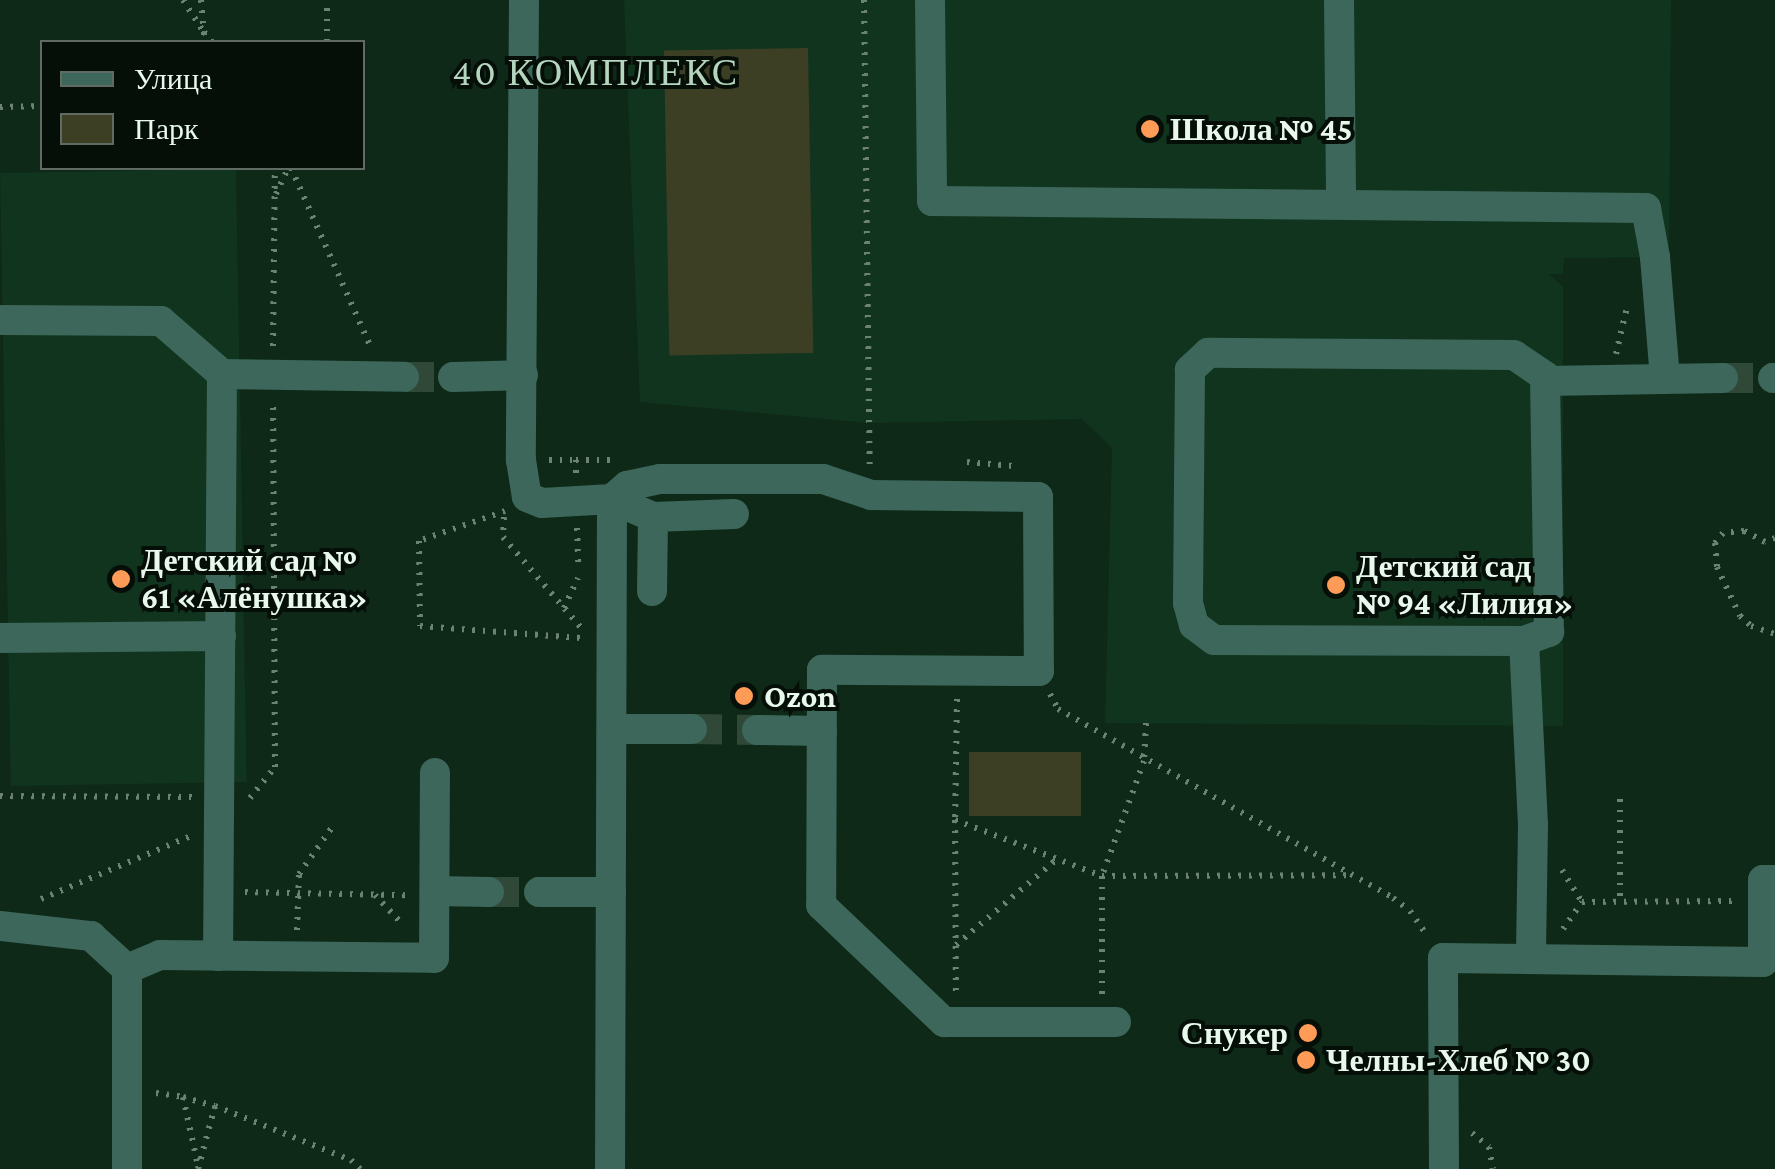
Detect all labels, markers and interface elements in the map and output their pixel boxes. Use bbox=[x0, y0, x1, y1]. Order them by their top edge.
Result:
legend bbox=[40, 40, 365, 170]
district label: 40 КОМПЛЕКС bbox=[452, 50, 740, 96]
text: Улица bbox=[134, 62, 212, 95]
place label: Школа № 45 bbox=[1170, 110, 1352, 148]
text: Парк bbox=[134, 112, 199, 145]
marker: Школа № 45 bbox=[1139, 118, 1161, 140]
place label: Детский сад № 61 «Алёнушка» bbox=[141, 542, 368, 617]
place label: Детский сад № 94 «Лилия» bbox=[1356, 548, 1573, 623]
marker: Детский сад № 61 «Алёнушка» bbox=[110, 568, 132, 590]
marker: Детский сад № 94 «Лилия» bbox=[1325, 574, 1347, 596]
place label: Ozon bbox=[764, 677, 836, 715]
marker: Ozon bbox=[733, 685, 755, 707]
place label: Снукер bbox=[1181, 1014, 1288, 1052]
marker: Снукер bbox=[1297, 1022, 1319, 1044]
place label: Челны-Хлеб № 30 bbox=[1326, 1041, 1591, 1079]
marker: Челны-Хлеб № 30 bbox=[1295, 1049, 1317, 1071]

